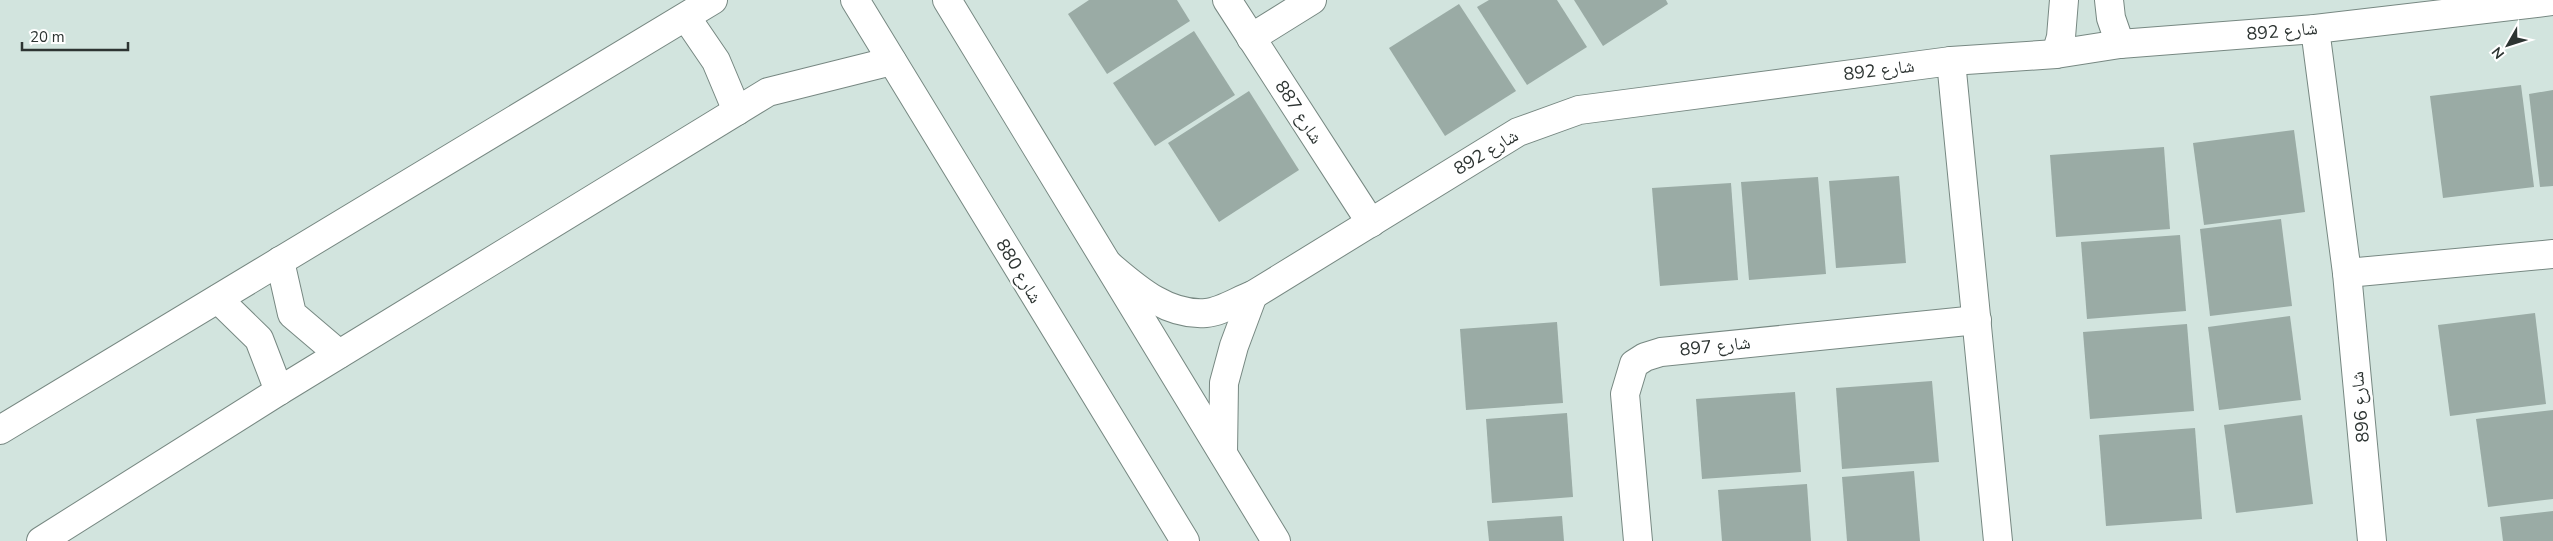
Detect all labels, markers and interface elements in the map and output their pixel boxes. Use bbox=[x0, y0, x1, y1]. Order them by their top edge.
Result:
street label: شارع 892 bbox=[2245, 16, 2319, 46]
scale bar bbox=[22, 20, 129, 52]
north arrow bbox=[2483, 20, 2533, 70]
text: 20 m bbox=[30, 27, 65, 47]
text: N bbox=[2488, 43, 2509, 63]
street label: شارع 892 bbox=[1842, 54, 1916, 86]
street label: شارع 887 bbox=[1270, 76, 1328, 148]
street label: شارع 892 bbox=[1449, 123, 1523, 181]
street label: شارع 880 bbox=[990, 234, 1048, 308]
street label: شارع 897 bbox=[1678, 330, 1752, 362]
street label: شارع 896 bbox=[2345, 370, 2375, 444]

